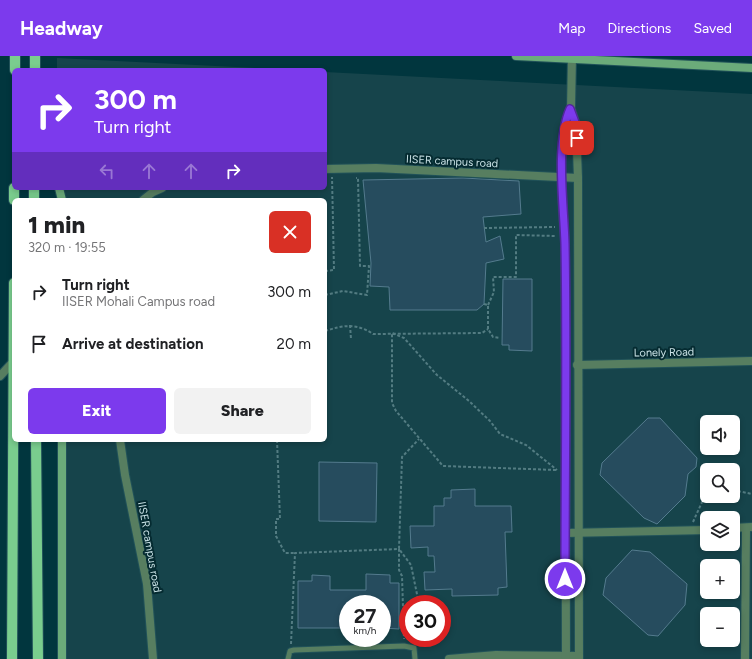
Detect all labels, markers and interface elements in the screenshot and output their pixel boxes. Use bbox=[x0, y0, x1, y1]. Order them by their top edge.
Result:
text: Headway bbox=[20, 17, 103, 40]
text: Map bbox=[558, 20, 586, 37]
text: Directions bbox=[608, 20, 671, 37]
text: Saved bbox=[693, 20, 732, 37]
text: 300 m bbox=[94, 82, 177, 116]
icon: right bbox=[28, 84, 80, 136]
text: Turn right bbox=[94, 116, 171, 138]
pin bbox=[560, 121, 594, 155]
icon: arrive bbox=[566, 127, 588, 149]
street label: IISER campus road bbox=[406, 153, 498, 170]
icon: left bbox=[96, 160, 118, 182]
icon: ahead bbox=[138, 160, 160, 182]
icon: ahead bbox=[180, 160, 202, 182]
icon: right bbox=[222, 160, 244, 182]
text: 1 min bbox=[28, 210, 85, 239]
button: close bbox=[269, 211, 311, 253]
text: 320 m · 19:55 bbox=[28, 240, 106, 255]
text: Turn right bbox=[62, 276, 130, 294]
icon: right bbox=[28, 281, 50, 303]
text: 300 m bbox=[267, 283, 311, 301]
text: IISER Mohali Campus road bbox=[62, 294, 215, 309]
icon: arrive bbox=[28, 333, 50, 355]
text: Arrive at destination bbox=[62, 335, 203, 353]
text: 20 m bbox=[277, 335, 311, 353]
street label: Lonely Road bbox=[634, 345, 694, 360]
button: Exit bbox=[28, 388, 166, 434]
button: Share bbox=[174, 388, 311, 434]
map controls bbox=[700, 415, 740, 647]
button: sound bbox=[700, 415, 740, 455]
button: search bbox=[700, 463, 740, 503]
street label: IISER campus road bbox=[135, 500, 164, 594]
button: layers bbox=[700, 511, 740, 551]
position arrow bbox=[544, 558, 586, 600]
button: + bbox=[700, 559, 740, 599]
speed limit sign: 30 bbox=[399, 595, 451, 647]
text: 27 bbox=[354, 604, 376, 628]
button: − bbox=[700, 607, 740, 647]
text: km/h bbox=[354, 624, 376, 637]

